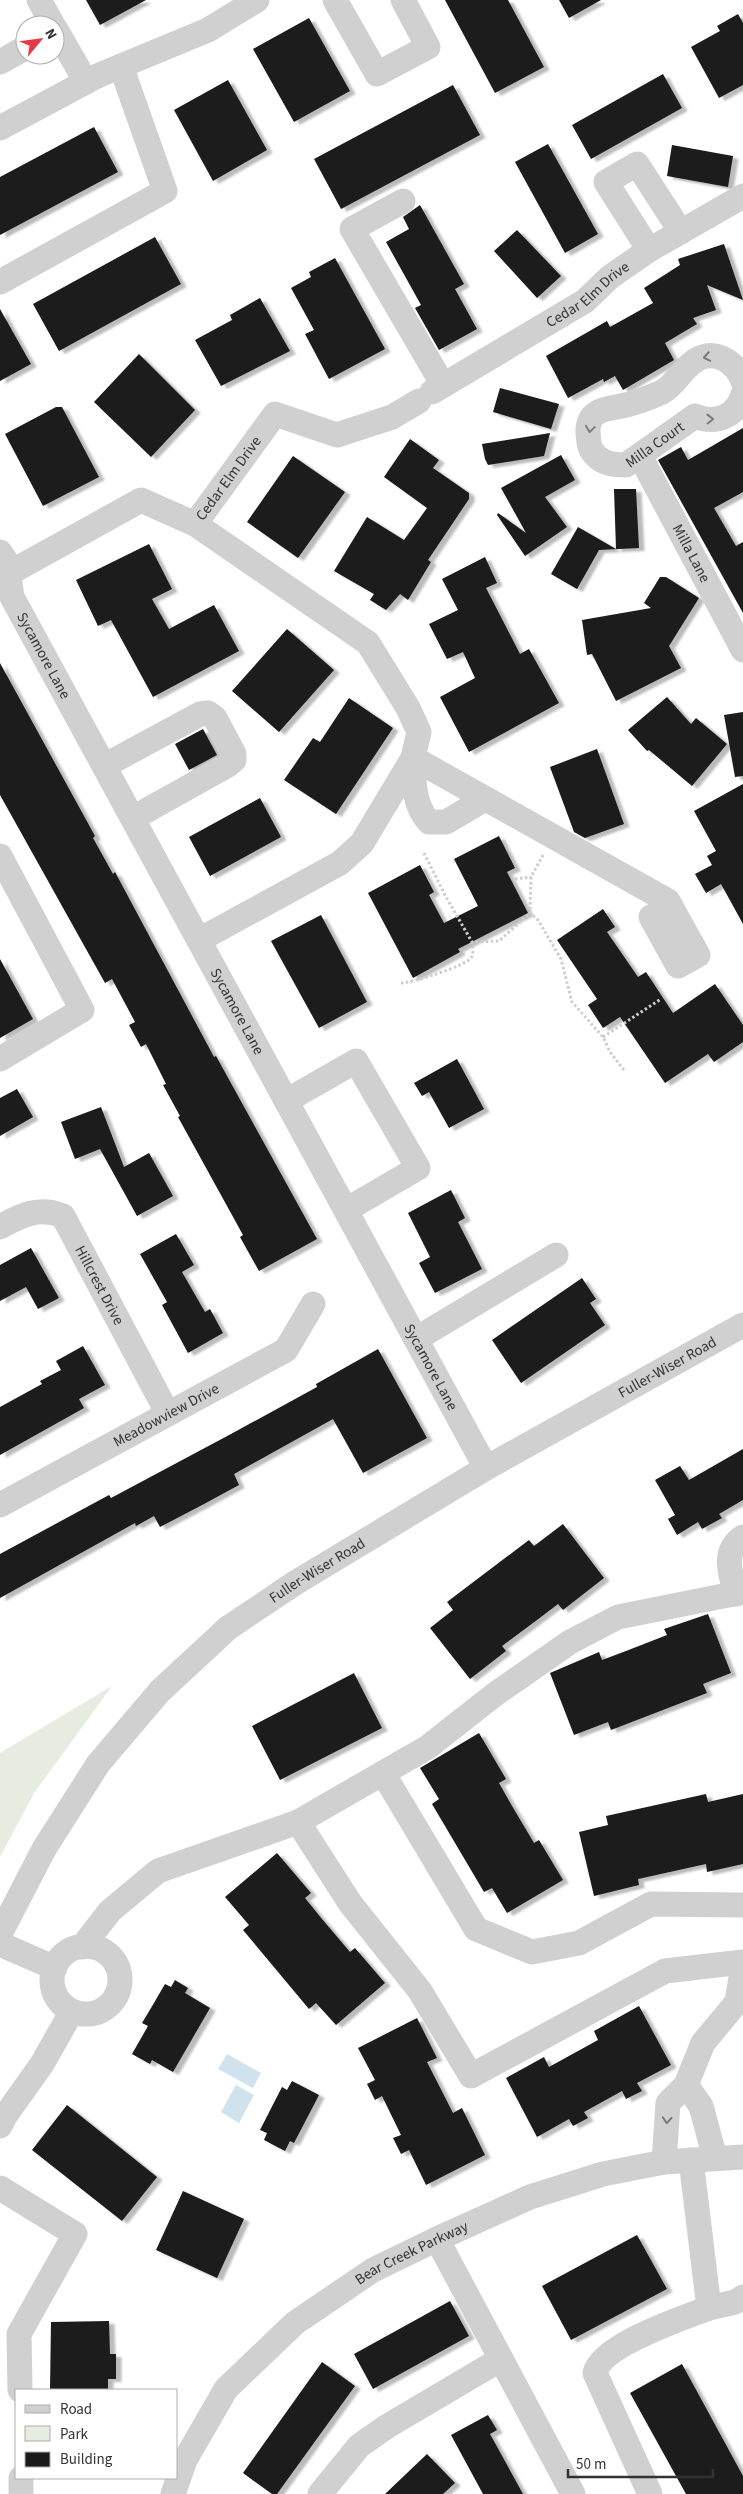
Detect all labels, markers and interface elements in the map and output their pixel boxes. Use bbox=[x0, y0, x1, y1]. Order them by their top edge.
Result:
north arrow bbox=[15, 15, 65, 65]
text: N bbox=[39, 25, 61, 43]
street label: Cedar Elm Drive bbox=[542, 256, 633, 333]
one-way arrow bbox=[702, 352, 711, 362]
one-way arrow bbox=[707, 414, 715, 424]
street label: Milla Court bbox=[621, 416, 689, 473]
one-way arrow bbox=[585, 425, 595, 434]
street label: Cedar Elm Drive bbox=[190, 432, 266, 525]
street label: Milla Lane bbox=[667, 520, 716, 586]
street label: Sycamore Lane bbox=[12, 608, 76, 703]
street label: Sycamore Lane bbox=[205, 964, 270, 1058]
street label: Hillcrest Drive bbox=[70, 1242, 129, 1329]
street label: Sycamore Lane bbox=[399, 1320, 463, 1414]
street label: Fuller-Wiser Road bbox=[614, 1331, 720, 1403]
street label: Meadowview Drive bbox=[109, 1378, 223, 1452]
street label: Fuller-Wiser Road bbox=[265, 1533, 369, 1608]
one-way arrow bbox=[662, 2116, 673, 2124]
street label: Bear Creek Parkway bbox=[351, 2216, 472, 2290]
legend bbox=[15, 2389, 178, 2479]
text: Road bbox=[60, 2399, 92, 2420]
text: Park bbox=[60, 2424, 89, 2445]
scale bar bbox=[568, 2446, 713, 2478]
text: Building bbox=[60, 2449, 113, 2470]
text: 50 m bbox=[576, 2454, 606, 2475]

